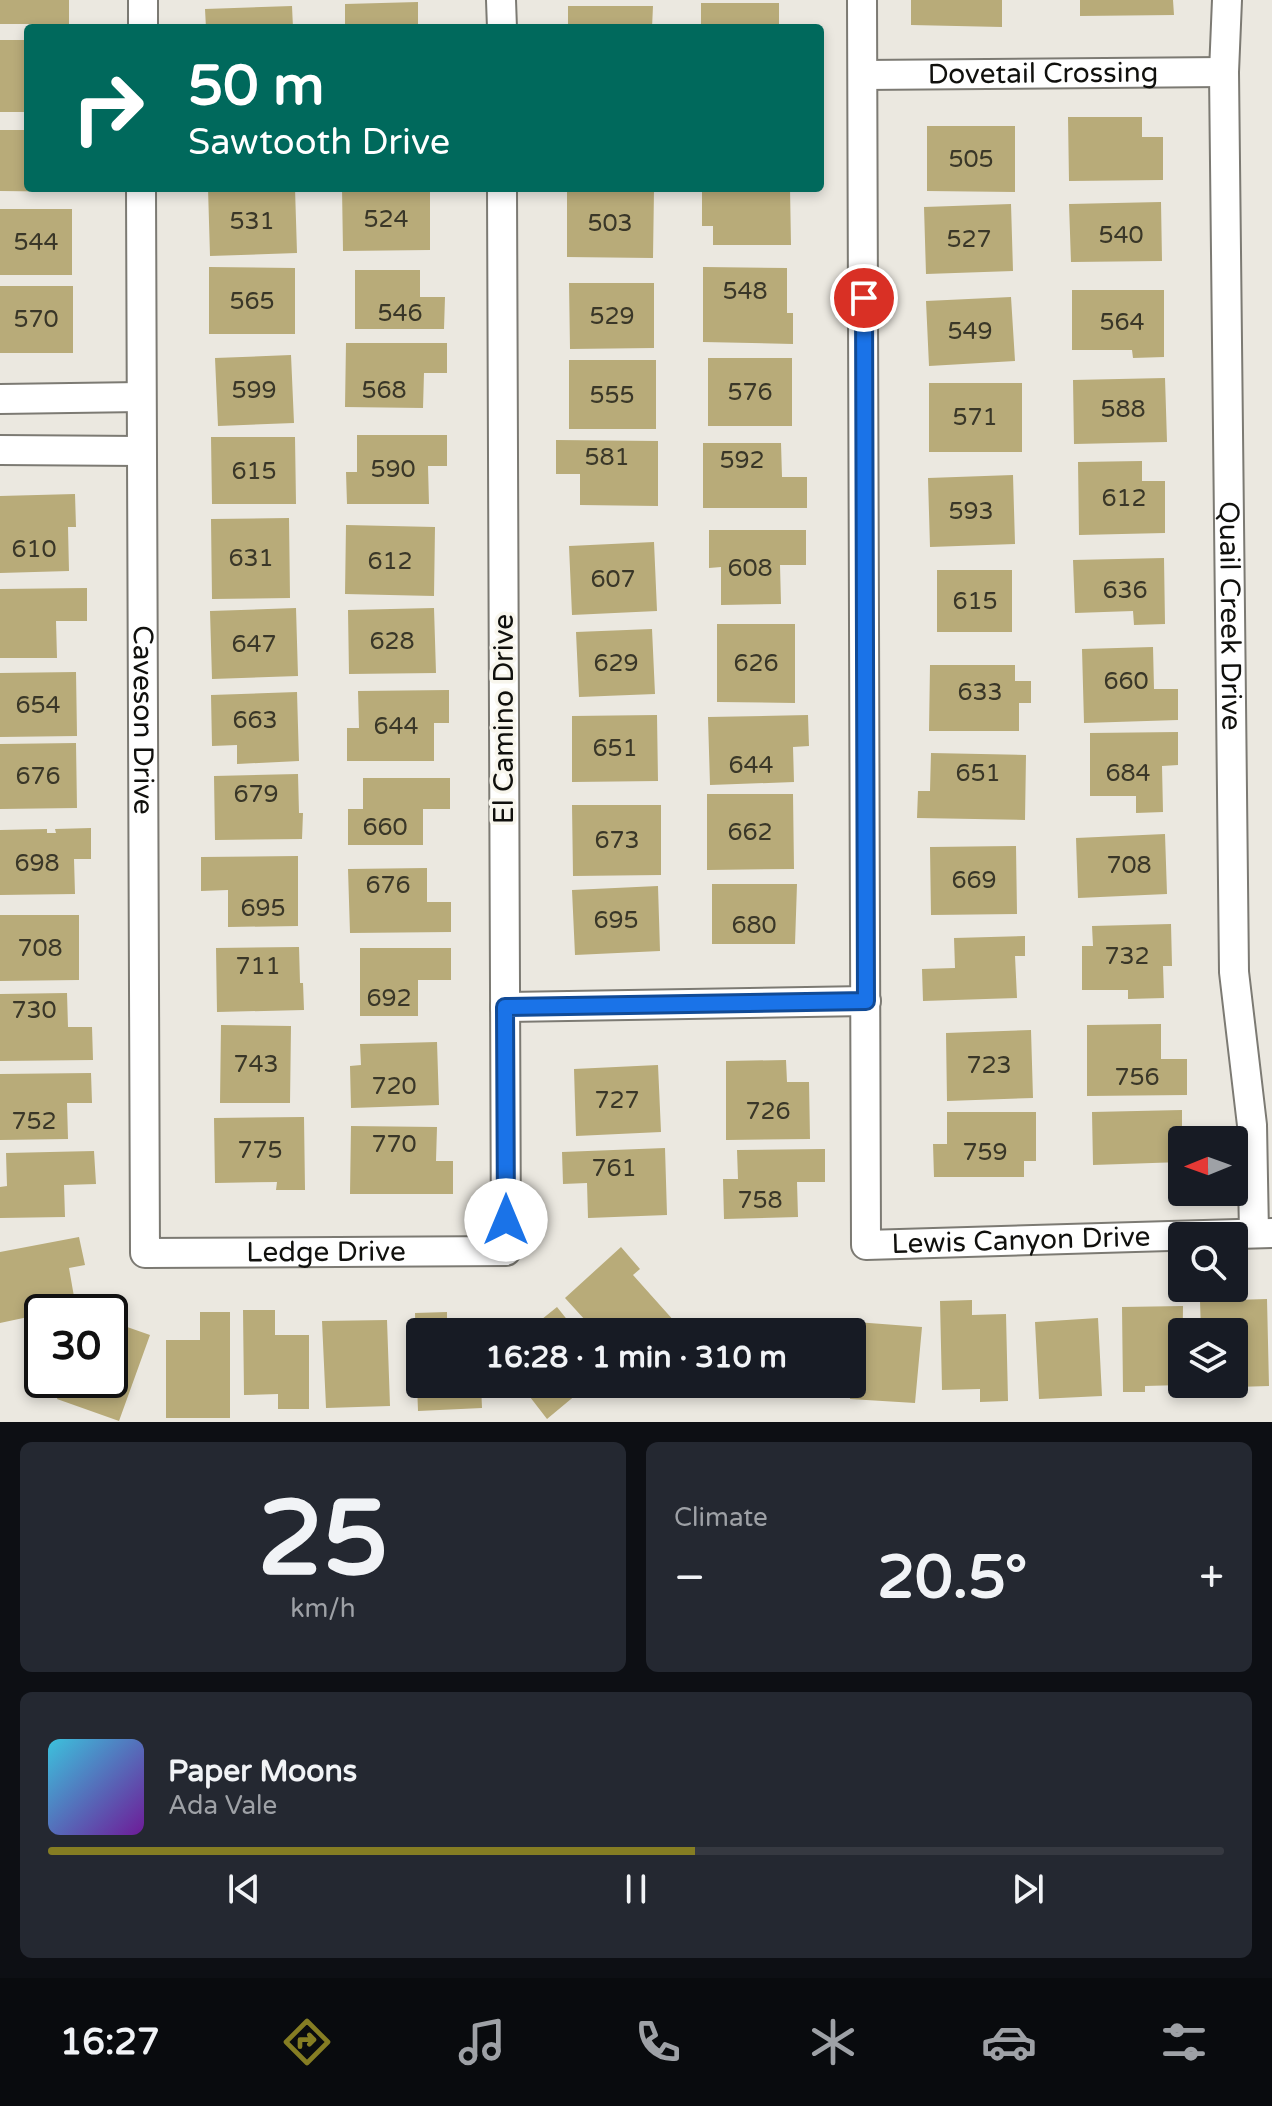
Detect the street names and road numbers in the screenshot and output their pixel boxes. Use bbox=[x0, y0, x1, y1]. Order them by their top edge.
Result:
street label: Dovetail Crossing bbox=[927, 56, 1159, 91]
street label: Quail Creek Drive bbox=[1212, 501, 1248, 731]
street label: El Camino Drive bbox=[487, 614, 521, 824]
street label: Caveson Drive bbox=[126, 625, 160, 815]
street label: Lewis Canyon Drive bbox=[891, 1220, 1151, 1261]
street label: Ledge Drive bbox=[246, 1235, 406, 1269]

